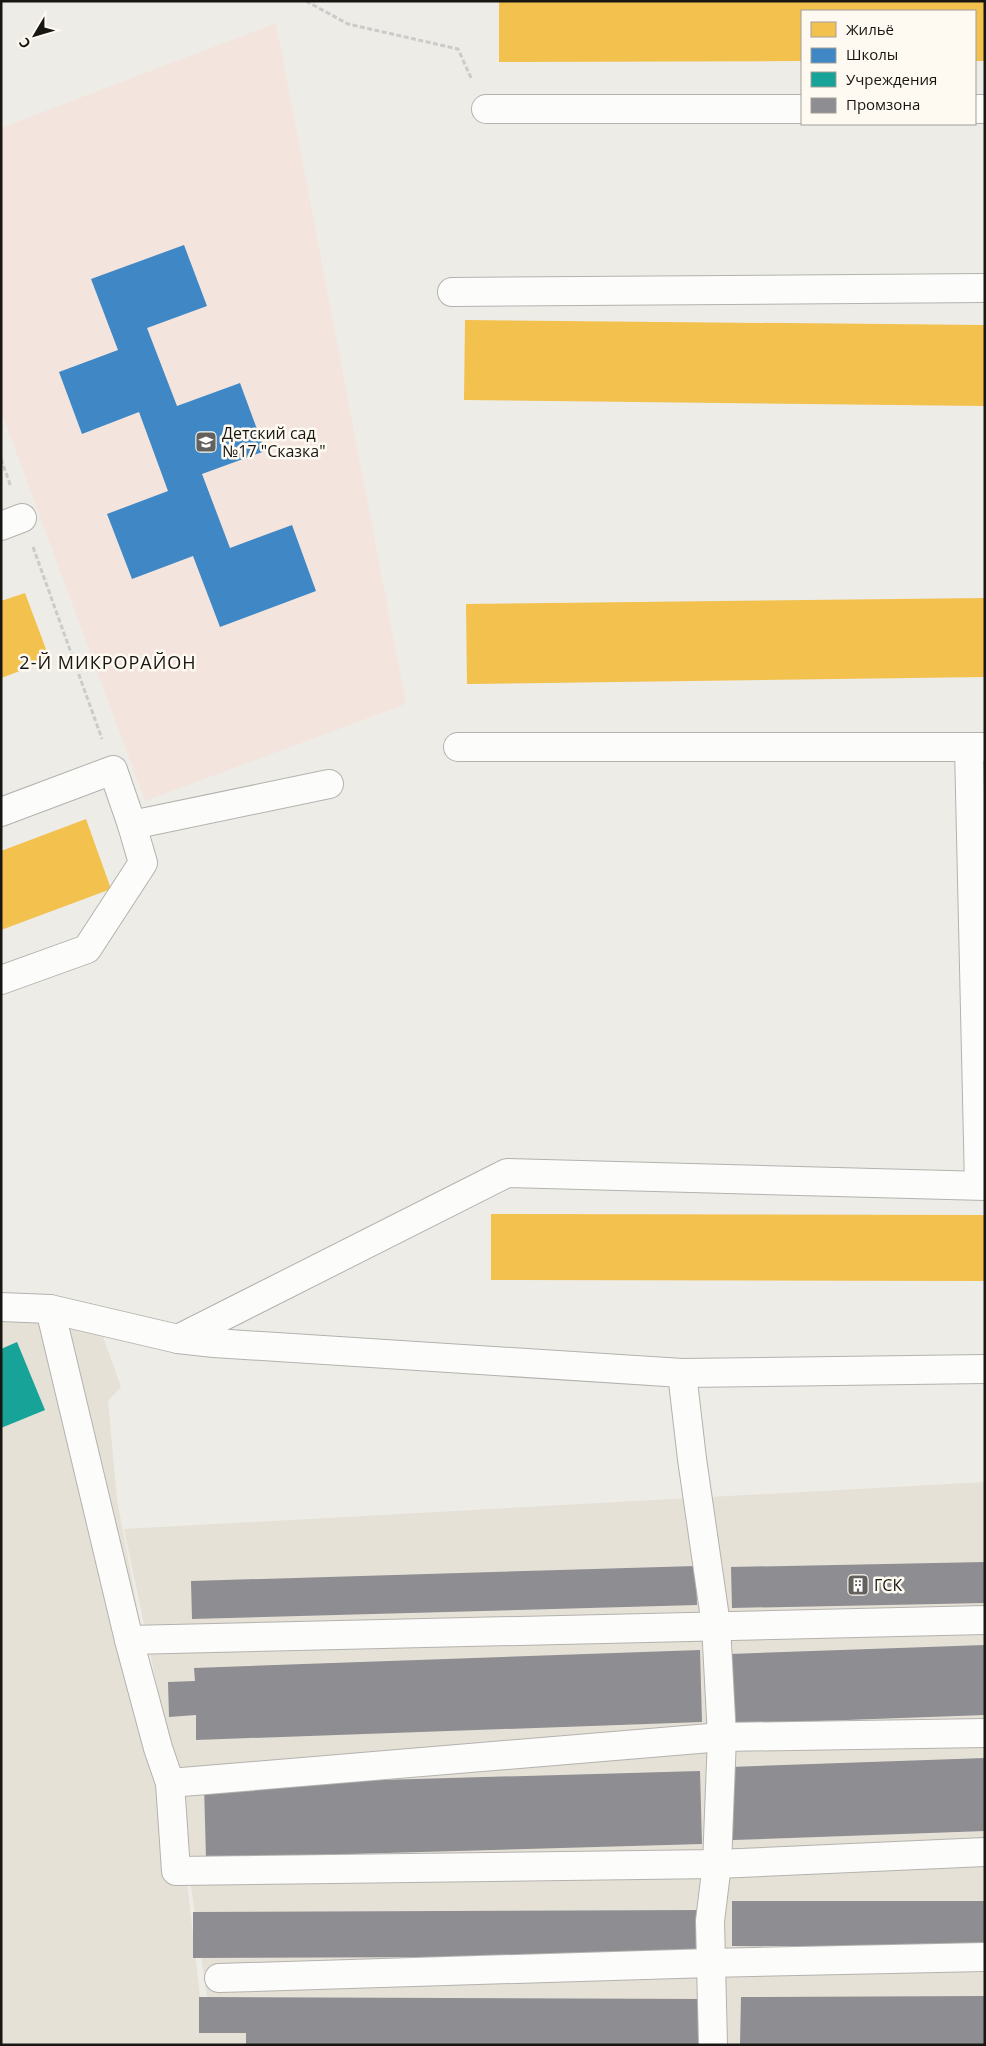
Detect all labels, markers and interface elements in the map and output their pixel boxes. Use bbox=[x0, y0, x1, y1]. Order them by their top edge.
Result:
north arrow bbox=[10, 10, 60, 60]
legend bbox=[801, 10, 976, 125]
text: Жильё bbox=[846, 19, 894, 39]
text: С bbox=[14, 34, 35, 53]
text: Школы bbox=[846, 44, 898, 64]
text: Учреждения bbox=[846, 69, 937, 89]
text: Промзона bbox=[846, 94, 920, 114]
place label: Детский сад №17 "Сказка" bbox=[222, 422, 326, 462]
school or university icon: Детский сад №17 "Сказка" bbox=[194, 430, 218, 454]
district label: 2-Й МИКРОРАЙОН bbox=[19, 650, 197, 674]
building icon: ГСК bbox=[846, 1573, 870, 1597]
place label: ГСК bbox=[874, 1574, 902, 1596]

